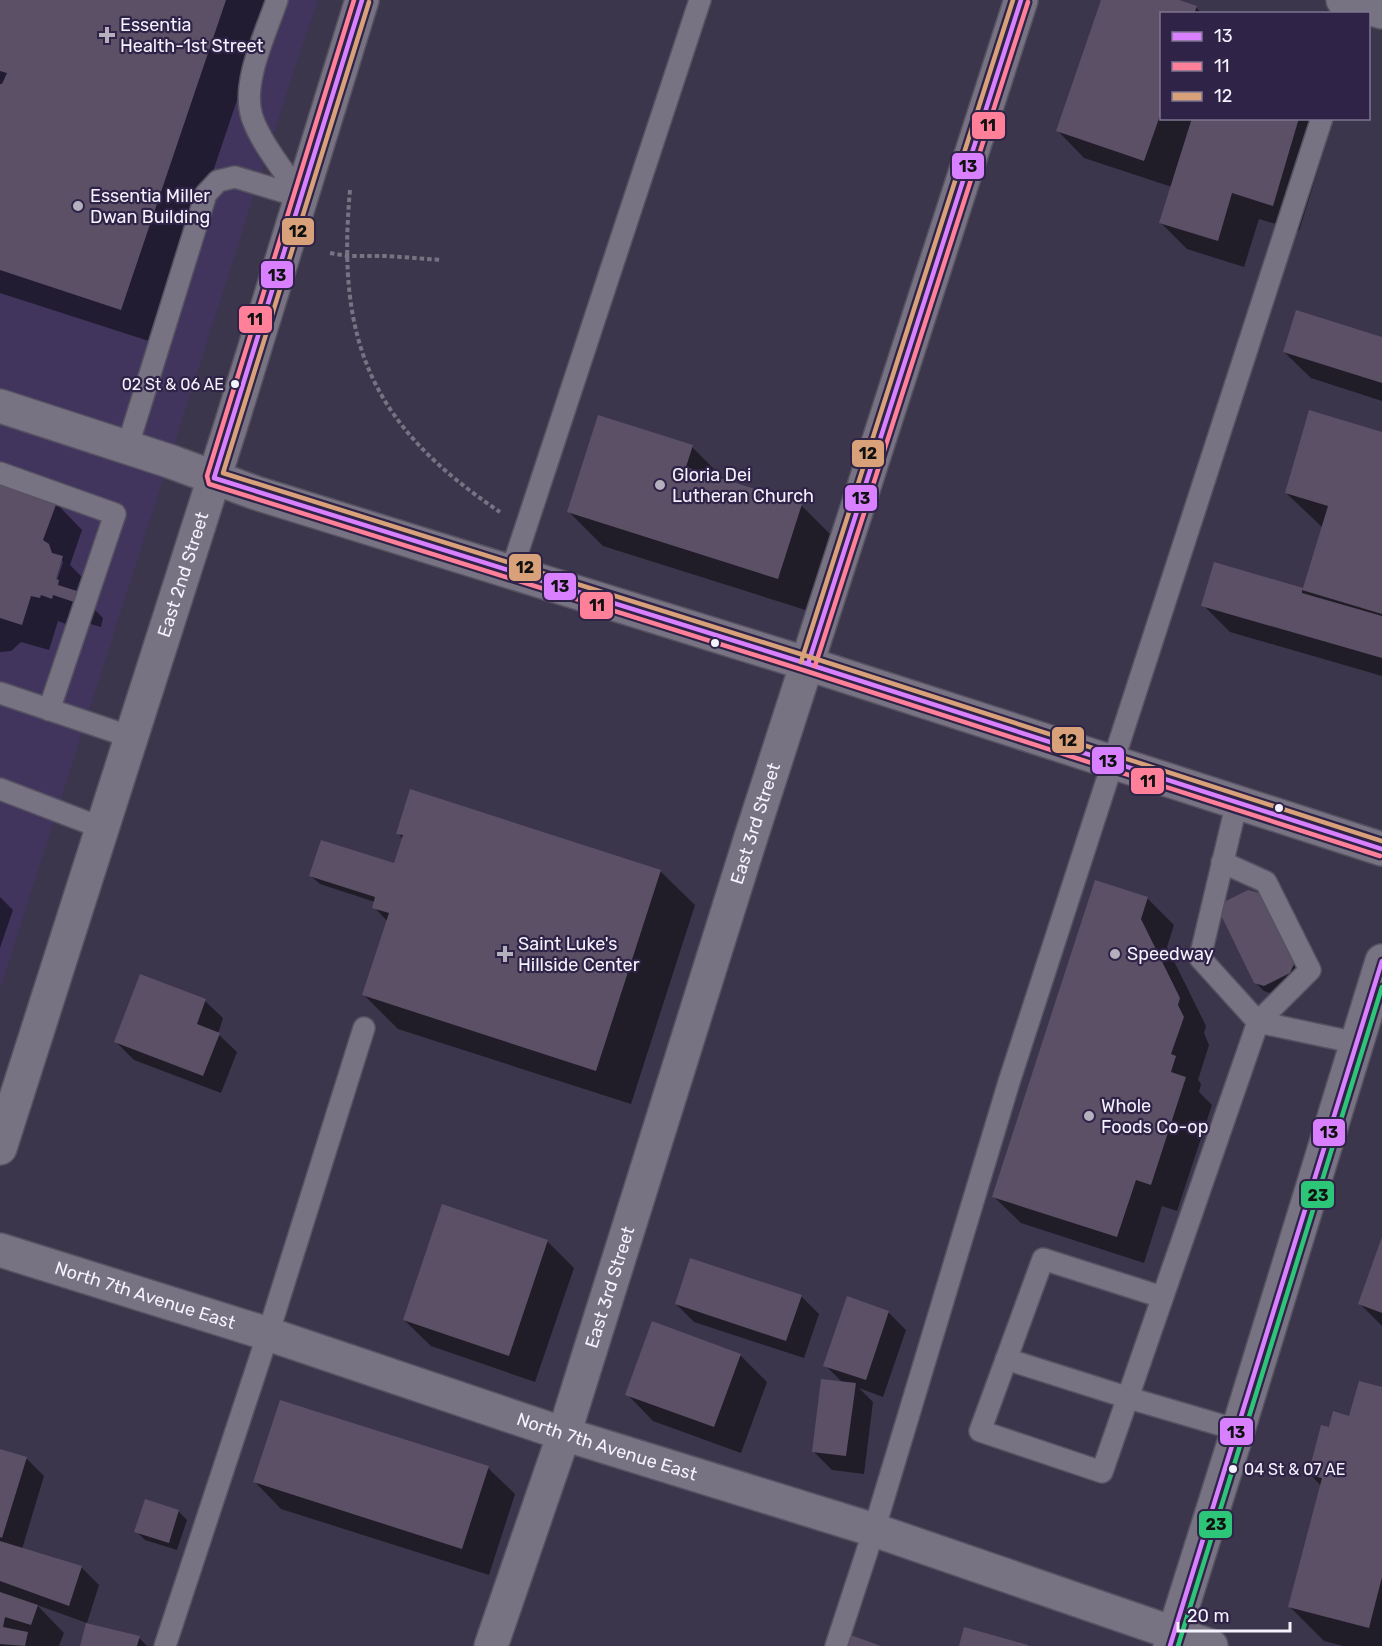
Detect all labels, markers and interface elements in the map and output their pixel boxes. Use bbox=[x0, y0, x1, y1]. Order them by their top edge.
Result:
legend bbox=[1160, 12, 1370, 120]
place label: Essentia Health-1st Street bbox=[120, 14, 264, 57]
text: 13 bbox=[1214, 25, 1233, 47]
marker: Essentia Health-1st Street bbox=[98, 26, 116, 44]
text: 11 bbox=[1214, 55, 1229, 77]
text: 12 bbox=[1214, 85, 1232, 107]
line badge: 11 bbox=[971, 111, 1006, 140]
text: 11 bbox=[980, 116, 996, 135]
line badge: 13 bbox=[951, 152, 985, 180]
text: 13 bbox=[959, 157, 977, 176]
place label: Essentia Miller Dwan Building bbox=[90, 185, 210, 228]
marker: Essentia Miller Dwan Building bbox=[71, 199, 85, 213]
line badge: 12 bbox=[281, 217, 315, 246]
text: 12 bbox=[289, 222, 307, 241]
line badge: 13 bbox=[260, 260, 294, 289]
text: 13 bbox=[268, 266, 286, 285]
line badge: 11 bbox=[238, 305, 273, 334]
text: 11 bbox=[247, 310, 263, 329]
place label: 02 St & 06 AE bbox=[122, 375, 224, 394]
marker: 02 St & 06 AE bbox=[229, 378, 241, 390]
line badge: 12 bbox=[851, 439, 885, 468]
text: 12 bbox=[859, 444, 877, 463]
place label: Gloria Dei Lutheran Church bbox=[672, 464, 814, 507]
marker: Gloria Dei Lutheran Church bbox=[653, 478, 667, 492]
line badge: 13 bbox=[844, 484, 878, 512]
text: 13 bbox=[852, 489, 870, 508]
street label: East 2nd Street bbox=[153, 509, 214, 640]
line badge: 12 bbox=[508, 553, 542, 582]
text: 12 bbox=[516, 558, 534, 577]
line badge: 13 bbox=[543, 572, 577, 601]
text: 13 bbox=[551, 577, 569, 596]
line badge: 11 bbox=[579, 591, 614, 620]
text: 11 bbox=[589, 596, 605, 615]
unlabelled marker bbox=[709, 637, 721, 649]
line badge: 12 bbox=[1051, 726, 1085, 754]
text: 12 bbox=[1059, 731, 1077, 750]
line badge: 13 bbox=[1091, 746, 1125, 775]
text: 13 bbox=[1099, 752, 1117, 771]
street label: East 3rd Street bbox=[726, 760, 785, 887]
line badge: 11 bbox=[1130, 767, 1165, 795]
text: 11 bbox=[1140, 772, 1156, 791]
unlabelled marker bbox=[1273, 802, 1285, 814]
place label: Saint Luke's Hillside Center bbox=[518, 933, 640, 976]
place label: Speedway bbox=[1127, 943, 1214, 965]
marker: Saint Luke's Hillside Center bbox=[496, 945, 514, 963]
marker: Speedway bbox=[1108, 947, 1122, 961]
place label: Whole Foods Co-op bbox=[1101, 1095, 1208, 1138]
marker: Whole Foods Co-op bbox=[1082, 1109, 1096, 1123]
line badge: 13 bbox=[1312, 1118, 1346, 1147]
text: 13 bbox=[1320, 1123, 1338, 1142]
line badge: 23 bbox=[1300, 1180, 1335, 1209]
text: 23 bbox=[1308, 1186, 1328, 1205]
street label: East 3rd Street bbox=[581, 1224, 639, 1351]
street label: North 7th Avenue East bbox=[52, 1257, 238, 1334]
street label: North 7th Avenue East bbox=[514, 1408, 700, 1486]
line badge: 13 bbox=[1219, 1417, 1254, 1446]
text: 13 bbox=[1227, 1423, 1245, 1442]
place label: 04 St & 07 AE bbox=[1244, 1460, 1345, 1479]
marker: 04 St & 07 AE bbox=[1227, 1463, 1239, 1475]
line badge: 23 bbox=[1198, 1510, 1233, 1539]
text: 23 bbox=[1206, 1515, 1226, 1534]
scale bar bbox=[1178, 1595, 1290, 1633]
text: 20 m bbox=[1187, 1605, 1229, 1627]

